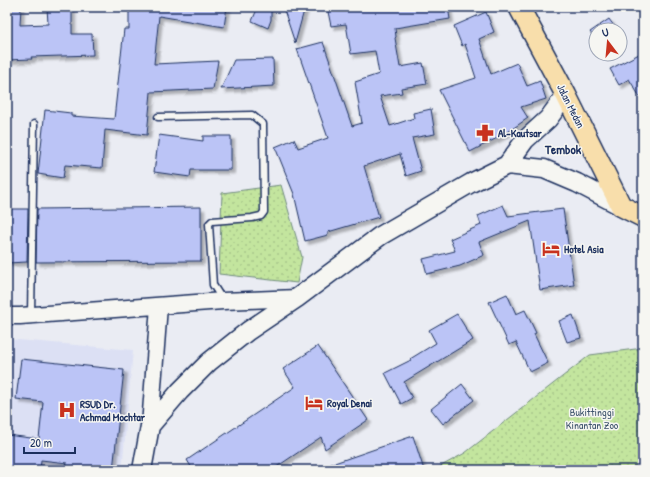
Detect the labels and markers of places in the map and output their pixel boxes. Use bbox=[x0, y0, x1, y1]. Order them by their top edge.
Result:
pharmacy icon: Al-Kautsar bbox=[475, 123, 495, 143]
place label: Al-Kautsar bbox=[498, 126, 543, 140]
hotel icon: Hotel Asia bbox=[541, 239, 561, 259]
place label: Hotel Asia bbox=[564, 242, 604, 256]
hotel icon: Royal Denai bbox=[304, 393, 324, 413]
place label: Royal Denai bbox=[327, 396, 372, 411]
place label: RSUD Dr. Achmad Mochtar bbox=[80, 397, 146, 424]
hospital icon: RSUD Dr. Achmad Mochtar bbox=[57, 400, 77, 420]

